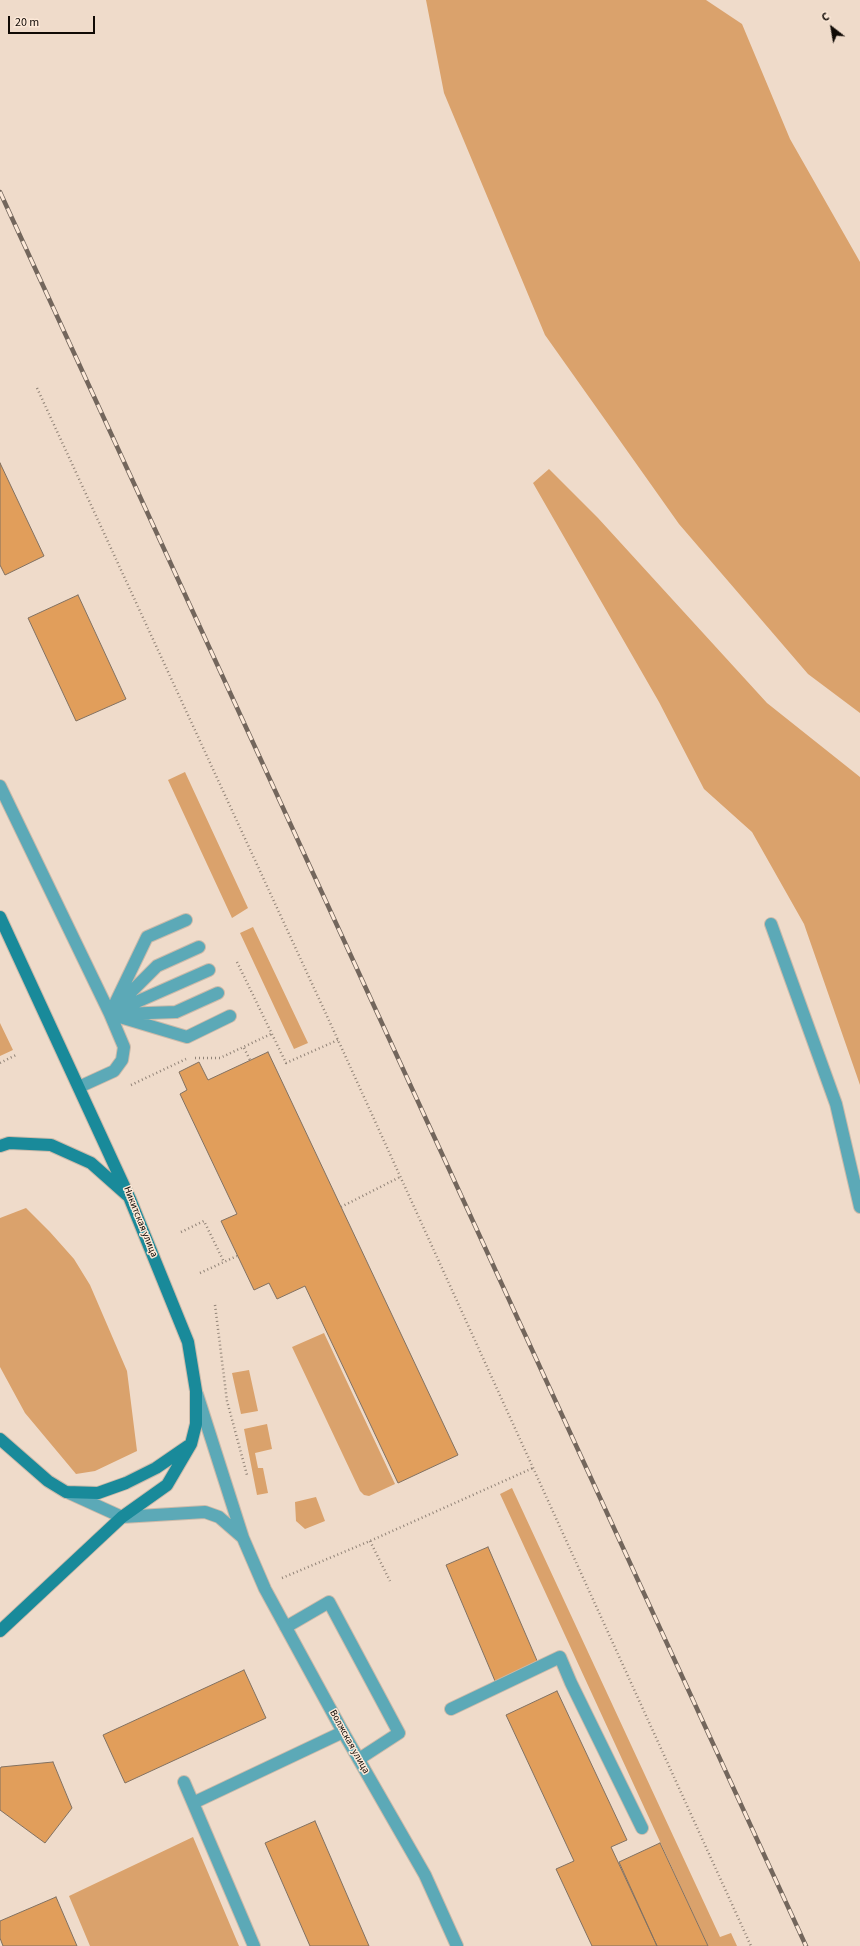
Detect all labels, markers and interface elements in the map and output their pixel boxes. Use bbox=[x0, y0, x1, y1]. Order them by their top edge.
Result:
scale bar bbox=[10, 8, 97, 34]
north arrow bbox=[812, 8, 852, 48]
text: С bbox=[819, 9, 832, 25]
text: 20 m bbox=[15, 14, 39, 31]
street label: Никитская улица bbox=[120, 1185, 160, 1259]
street label: Волжская улица bbox=[327, 1708, 371, 1776]

